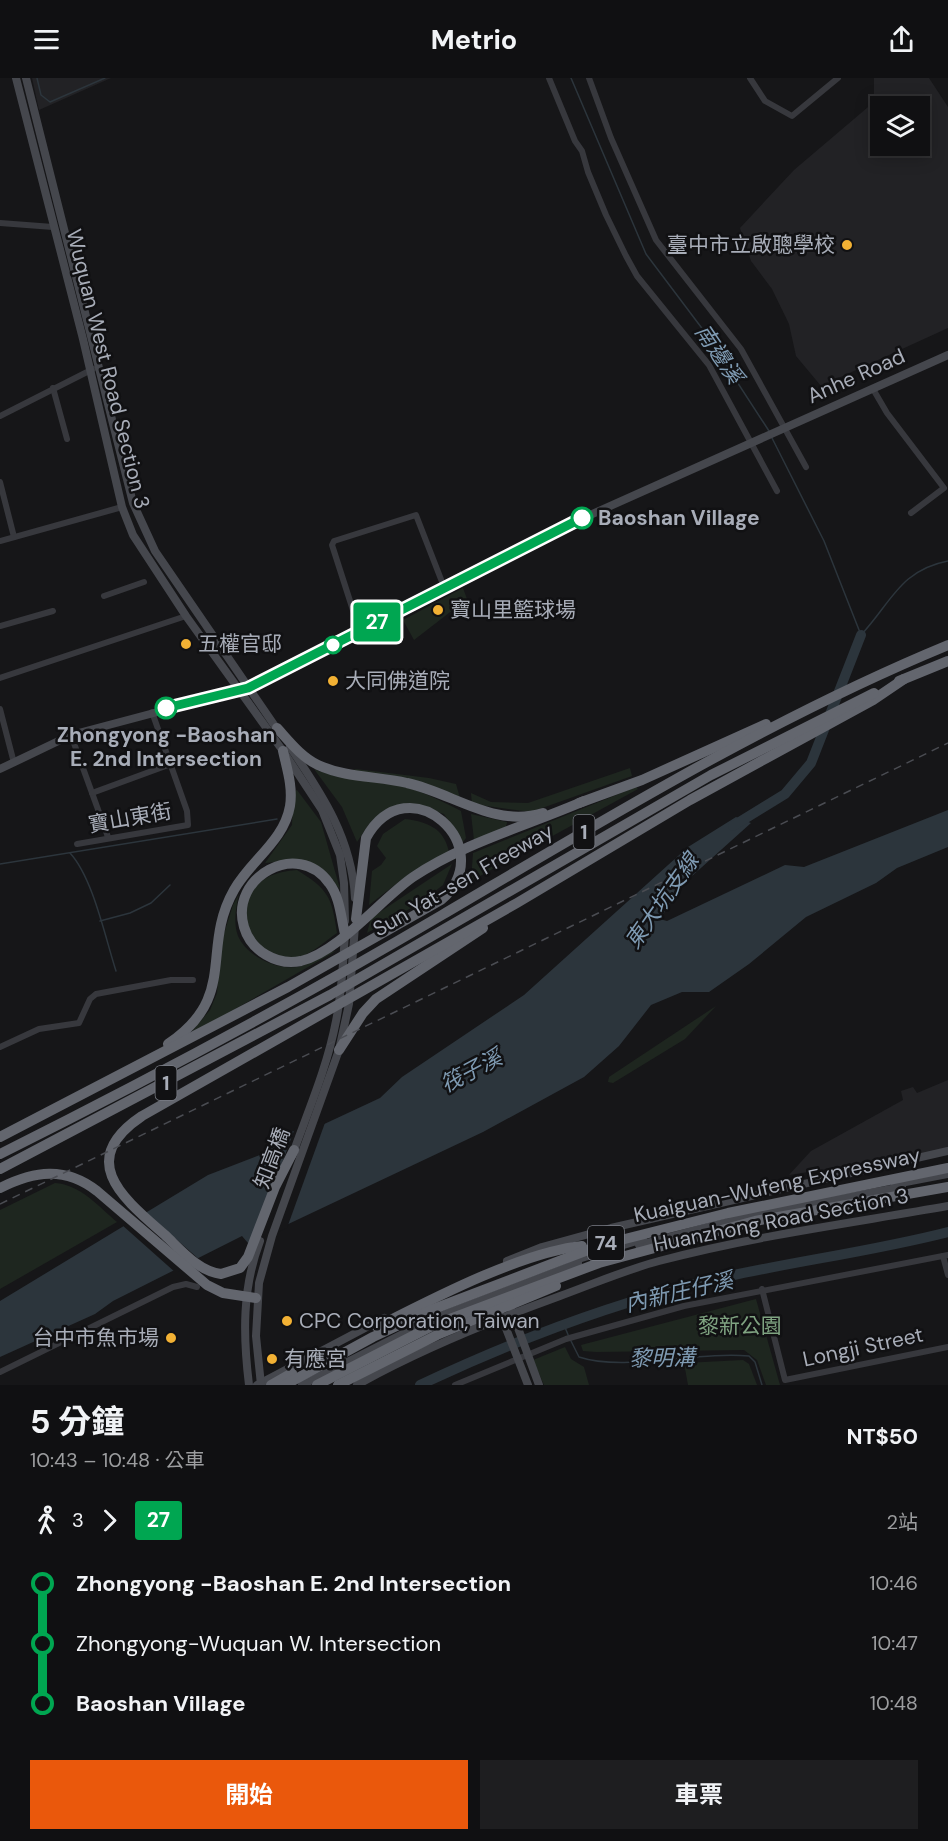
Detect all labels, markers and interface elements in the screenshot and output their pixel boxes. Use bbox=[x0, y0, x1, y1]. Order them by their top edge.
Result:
text: Metrio bbox=[431, 22, 517, 57]
icon: menu bbox=[30, 23, 63, 56]
icon: share bbox=[885, 23, 918, 56]
map controls bbox=[870, 96, 930, 156]
button: layers bbox=[870, 96, 930, 156]
street label: Wuquan West Road Section 3 bbox=[60, 226, 156, 512]
place label: 臺中市立啟聰學校 bbox=[667, 231, 835, 259]
marker: 臺中市立啟聰學校 bbox=[840, 238, 854, 252]
water label: 南邊溪 bbox=[689, 319, 751, 392]
street label: Anhe Road bbox=[803, 342, 909, 410]
place label: Baoshan Village bbox=[598, 504, 760, 532]
marker: Baoshan Village bbox=[571, 507, 593, 529]
place label: 寶山里籃球場 bbox=[450, 596, 576, 624]
line badge: 27 bbox=[350, 602, 404, 642]
marker: 寶山里籃球場 bbox=[431, 603, 445, 617]
text: 27 bbox=[365, 608, 389, 636]
place label: 五權官邸 bbox=[198, 630, 282, 658]
unlabelled marker bbox=[324, 636, 342, 654]
marker: 五權官邸 bbox=[179, 637, 193, 651]
place label: 大同佛道院 bbox=[345, 667, 450, 695]
marker: 大同佛道院 bbox=[326, 674, 340, 688]
marker: Zhongyong -Baoshan E. 2nd Intersection bbox=[155, 697, 177, 719]
place label: Zhongyong -Baoshan E. 2nd Intersection bbox=[57, 721, 275, 773]
street label: 寶山東街 bbox=[86, 797, 174, 839]
road number: 1 bbox=[574, 815, 594, 849]
street label: Sun Yat-sen Freeway bbox=[368, 817, 559, 943]
water label: 東大坑支線 bbox=[619, 845, 707, 954]
water label: 筏子溪 bbox=[435, 1041, 510, 1099]
road number: 1 bbox=[156, 1066, 176, 1100]
street label: 知高橋 bbox=[248, 1124, 296, 1192]
street label: Kuaiguan-Wufeng Expressway bbox=[631, 1141, 923, 1229]
street label: Huanzhong Road Section 3 bbox=[651, 1182, 911, 1258]
road number: 74 bbox=[588, 1226, 624, 1260]
water label: 內新庄仔溪 bbox=[622, 1265, 739, 1319]
place label: CPC Corporation, Taiwan bbox=[299, 1307, 540, 1335]
park label: 黎新公園 bbox=[698, 1312, 782, 1340]
marker: CPC Corporation, Taiwan bbox=[280, 1314, 294, 1328]
street label: Longji Street bbox=[800, 1321, 926, 1373]
place label: 台中市魚市場 bbox=[33, 1324, 159, 1352]
marker: 台中市魚市場 bbox=[164, 1331, 178, 1345]
water label: 黎明溝 bbox=[629, 1343, 698, 1373]
place label: 有應宮 bbox=[284, 1345, 347, 1373]
marker: 有應宮 bbox=[265, 1352, 279, 1366]
text: 5 分鐘 bbox=[30, 1400, 124, 1443]
text: NT$50 bbox=[847, 1422, 918, 1451]
text: 10:43 – 10:48 · 公車 bbox=[30, 1447, 205, 1473]
icon: walk bbox=[30, 1504, 63, 1537]
icon: forward bbox=[93, 1504, 126, 1537]
text: 27 bbox=[147, 1506, 170, 1534]
text: 3 bbox=[72, 1507, 84, 1533]
text: 2站 bbox=[886, 1509, 918, 1535]
text: Zhongyong -Baoshan E. 2nd Intersection bbox=[76, 1569, 511, 1598]
text: 10:46 bbox=[869, 1570, 918, 1596]
text: Zhongyong-Wuquan W. Intersection bbox=[76, 1629, 441, 1658]
text: 10:47 bbox=[871, 1630, 918, 1656]
text: Baoshan Village bbox=[76, 1689, 245, 1718]
text: 10:48 bbox=[870, 1690, 918, 1716]
button: 開始 bbox=[30, 1760, 468, 1829]
button: 車票 bbox=[480, 1760, 918, 1829]

